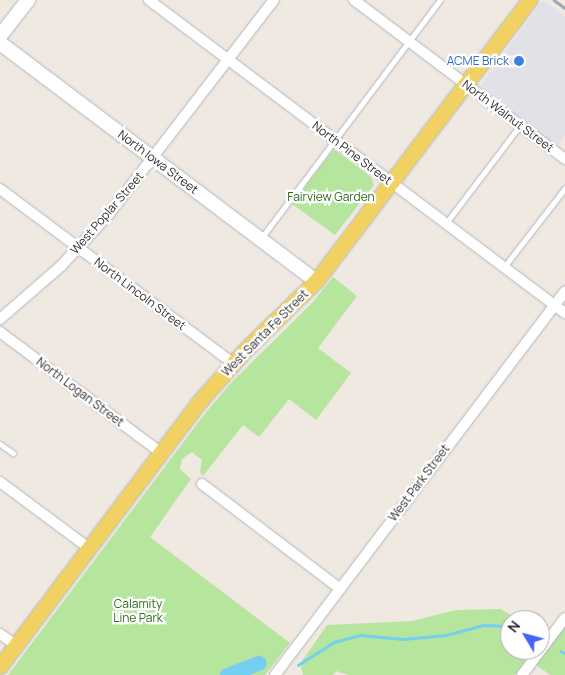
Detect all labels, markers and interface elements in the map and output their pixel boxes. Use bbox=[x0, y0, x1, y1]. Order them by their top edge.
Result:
place label: ACME Brick bbox=[447, 54, 509, 68]
marker: ACME Brick bbox=[513, 55, 525, 67]
street label: North Walnut Street bbox=[459, 77, 557, 155]
street label: North Pine Street bbox=[309, 118, 395, 188]
street label: North Iowa Street bbox=[115, 127, 201, 197]
street label: West Poplar Street bbox=[67, 169, 147, 257]
park label: Fairview Garden bbox=[287, 190, 375, 204]
street label: North Lincoln Street bbox=[91, 255, 189, 333]
street label: West Santa Fe Street bbox=[219, 287, 311, 379]
street label: North Logan Street bbox=[33, 354, 127, 430]
street label: West Park Street bbox=[385, 442, 453, 524]
park label: Calamity Line Park bbox=[113, 597, 163, 625]
north arrow bbox=[500, 610, 550, 660]
text: N bbox=[503, 617, 524, 636]

